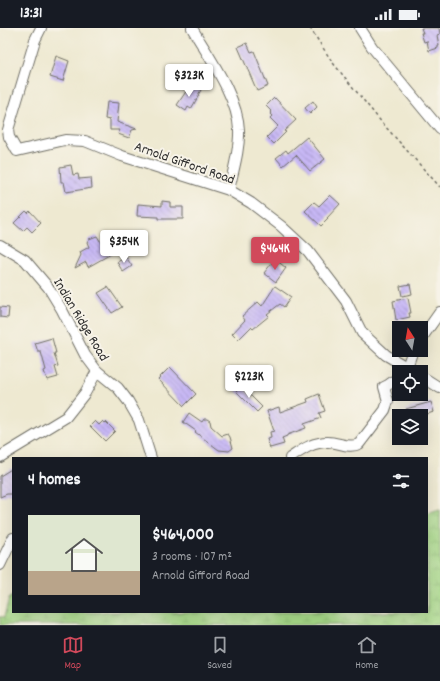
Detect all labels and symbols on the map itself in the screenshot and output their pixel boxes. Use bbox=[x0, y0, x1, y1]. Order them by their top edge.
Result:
pin: $323K bbox=[161, 64, 217, 98]
street label: Arnold Gifford Road bbox=[131, 137, 237, 190]
pin: $354K bbox=[96, 230, 152, 264]
pin: $464K bbox=[247, 237, 303, 271]
street label: Indian Ridge Road bbox=[48, 275, 113, 365]
north arrow bbox=[392, 321, 428, 357]
pin: $223K bbox=[221, 365, 277, 399]

